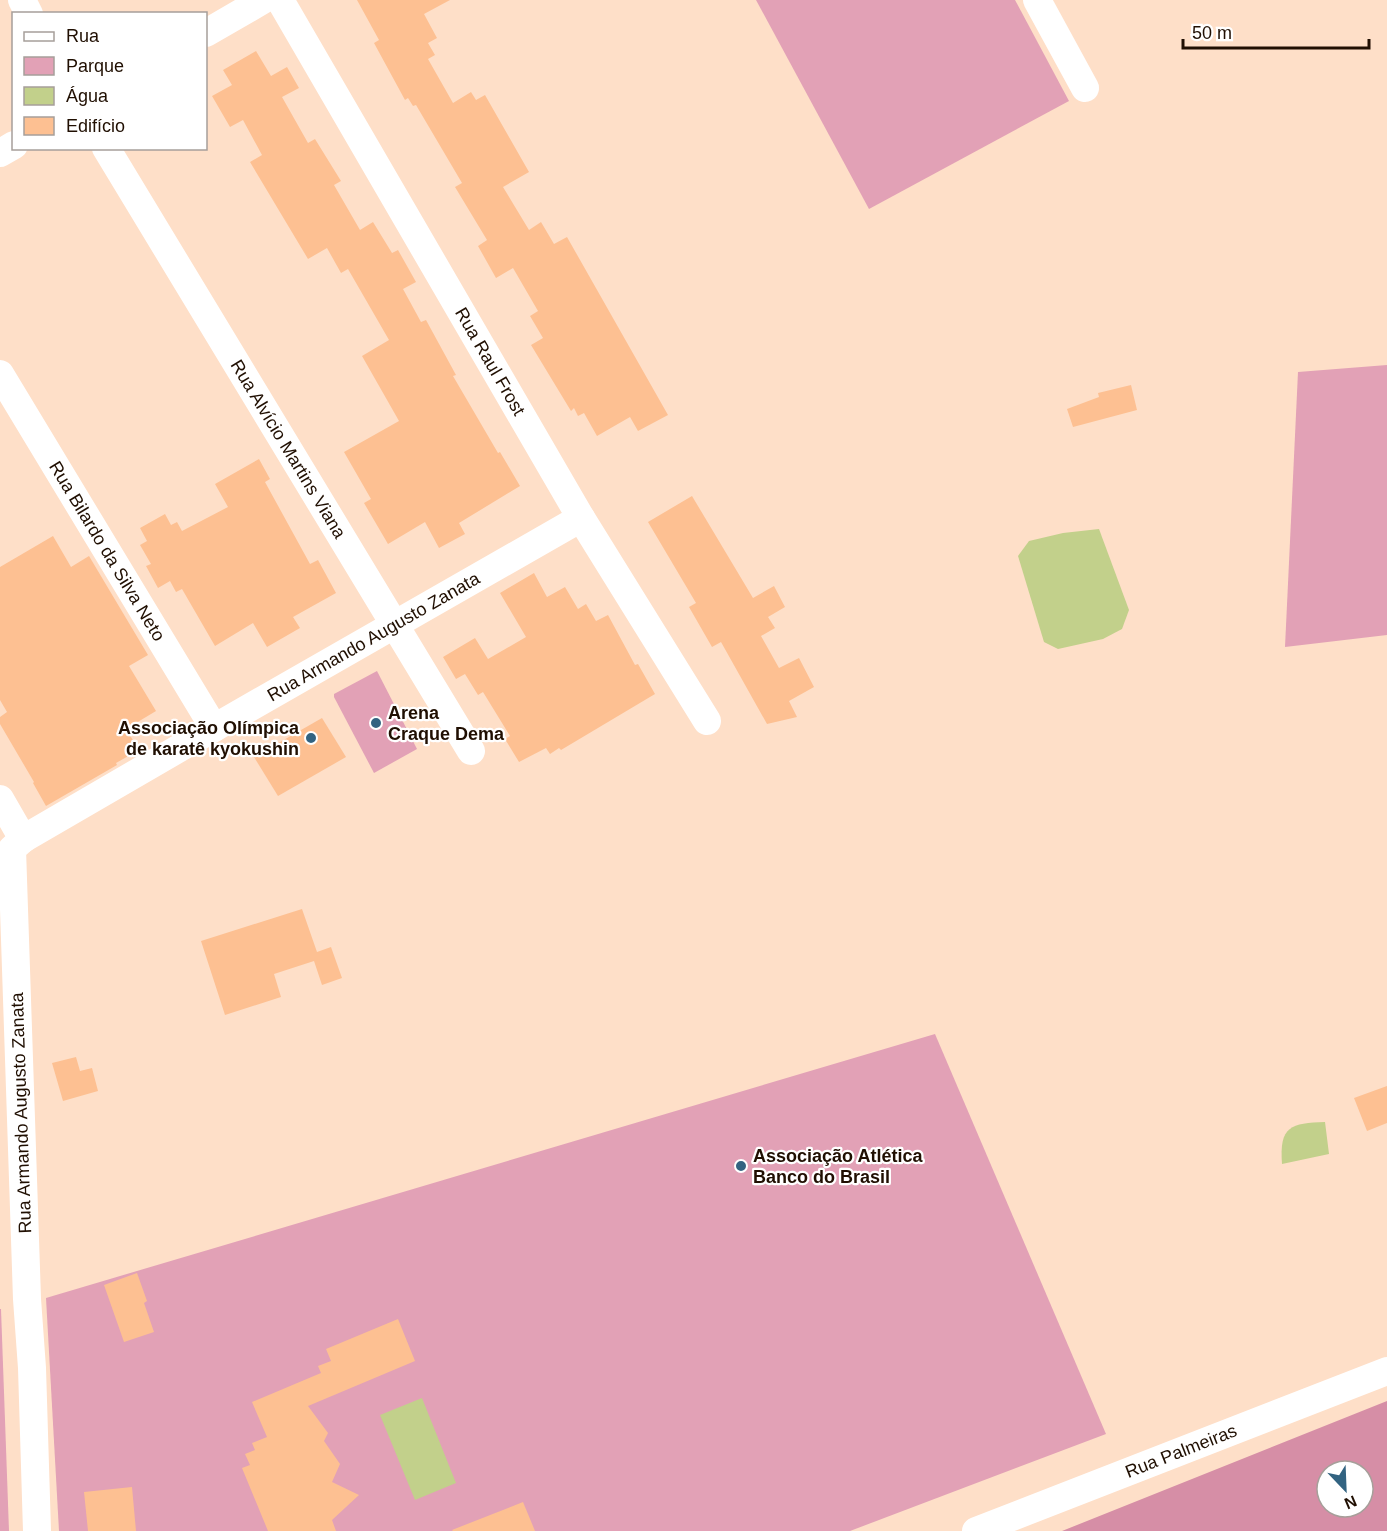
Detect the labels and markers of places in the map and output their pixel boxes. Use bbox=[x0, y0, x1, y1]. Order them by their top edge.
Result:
place label: Arena Craque Dema bbox=[388, 703, 505, 744]
marker: Arena Craque Dema bbox=[369, 716, 383, 730]
place label: Associação Olímpica de karatê kyokushin bbox=[118, 718, 300, 759]
marker: Associação Olímpica de karatê kyokushin bbox=[304, 731, 318, 745]
place label: Associação Atlética Banco do Brasil bbox=[753, 1146, 923, 1187]
marker: Associação Atlética Banco do Brasil bbox=[734, 1159, 748, 1173]

